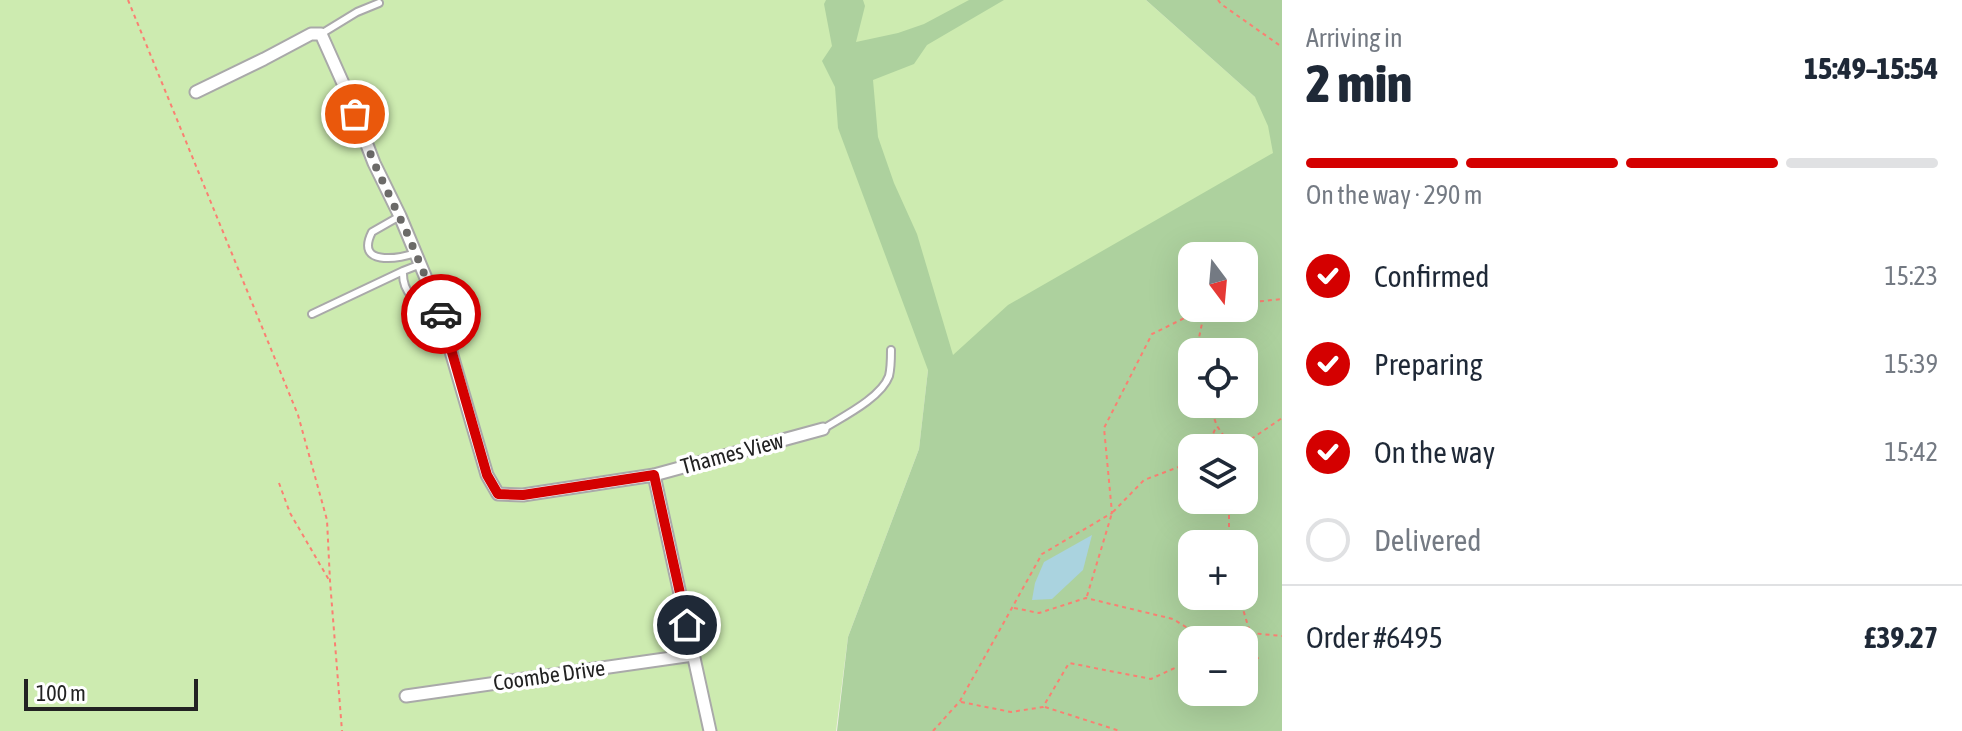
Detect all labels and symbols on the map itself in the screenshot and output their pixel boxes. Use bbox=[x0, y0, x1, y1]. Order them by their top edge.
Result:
pin bbox=[321, 80, 389, 148]
north arrow bbox=[1178, 242, 1258, 322]
courier bbox=[401, 274, 481, 354]
street label: Thames View bbox=[678, 427, 786, 479]
pin bbox=[653, 591, 721, 659]
street label: Coombe Drive bbox=[491, 654, 607, 696]
scale bar bbox=[24, 675, 198, 711]

